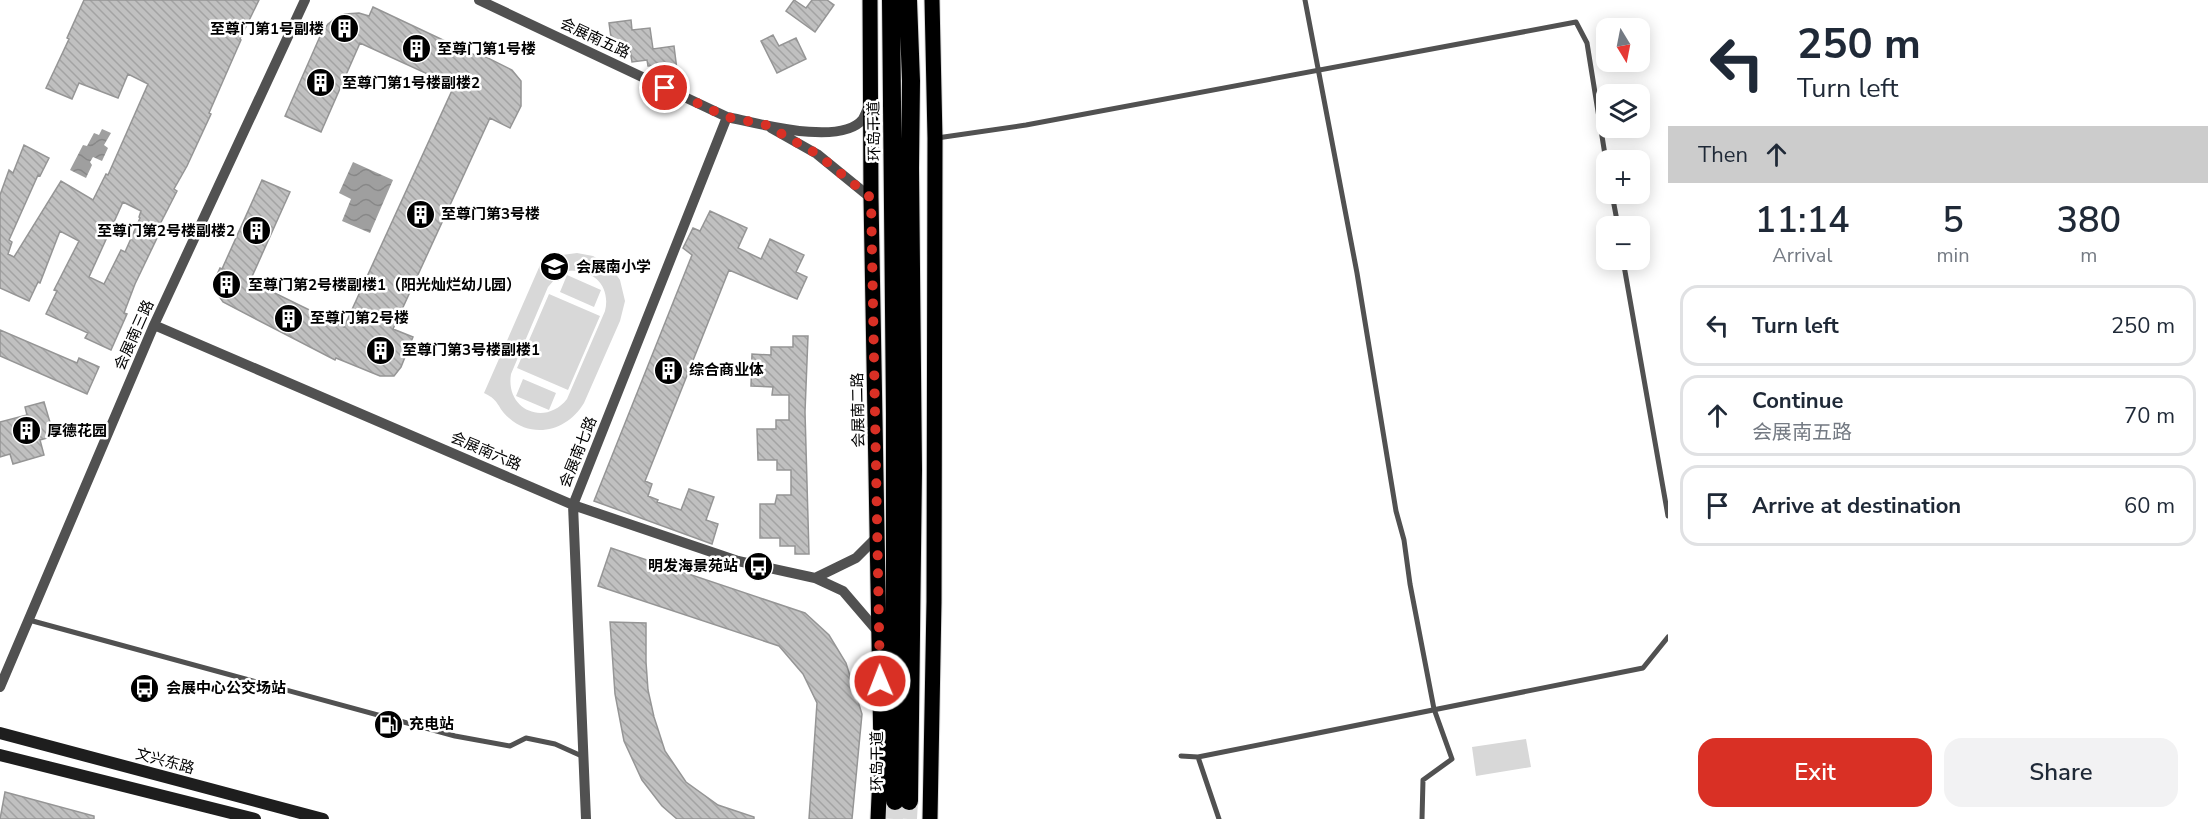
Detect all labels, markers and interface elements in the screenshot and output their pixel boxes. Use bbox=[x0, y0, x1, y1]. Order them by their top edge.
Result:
building icon: 至尊门第1号副楼 bbox=[329, 13, 361, 45]
street label: 会展南五路 bbox=[557, 13, 633, 63]
text: 250 m bbox=[1797, 16, 1921, 73]
north arrow bbox=[1596, 18, 1650, 72]
map controls bbox=[1596, 18, 1650, 270]
place label: 至尊门第1号副楼 bbox=[210, 19, 324, 39]
icon: left bbox=[1698, 24, 1776, 102]
building icon: 至尊门第1号楼 bbox=[400, 33, 432, 65]
place label: 至尊门第1号楼 bbox=[437, 39, 536, 59]
pin bbox=[639, 62, 690, 113]
building icon: 至尊门第1号楼副楼2 bbox=[305, 67, 337, 99]
text: Turn left bbox=[1797, 70, 1898, 107]
icon: arrive bbox=[648, 71, 681, 104]
place label: 至尊门第1号楼副楼2 bbox=[342, 73, 480, 93]
button: layers bbox=[1596, 84, 1650, 138]
street label: 环岛干道 bbox=[863, 101, 885, 161]
icon: ahead bbox=[1760, 138, 1793, 171]
text: Then bbox=[1698, 140, 1748, 170]
button: + bbox=[1596, 150, 1650, 204]
text: 11:14 bbox=[1755, 196, 1850, 245]
text: 5 bbox=[1942, 196, 1964, 245]
text: 380 bbox=[2056, 196, 2121, 245]
building icon: 至尊门第3号楼 bbox=[404, 198, 436, 230]
place label: 至尊门第3号楼 bbox=[441, 204, 540, 224]
building icon: 至尊门第2号楼副楼2 bbox=[240, 215, 272, 247]
button: − bbox=[1596, 216, 1650, 270]
place label: 至尊门第2号楼副楼2 bbox=[97, 221, 235, 241]
text: Arrival bbox=[1772, 242, 1832, 269]
text: min bbox=[1937, 242, 1970, 269]
text: m bbox=[2080, 242, 2097, 269]
school or university icon: 会展南小学 bbox=[539, 251, 571, 283]
place label: 会展南小学 bbox=[576, 257, 651, 277]
building icon: 至尊门第2号楼副楼1（阳光灿烂幼儿园） bbox=[211, 269, 243, 301]
place label: 至尊门第2号楼副楼1（阳光灿烂幼儿园） bbox=[248, 275, 521, 295]
street label: 会展南三路 bbox=[110, 297, 158, 373]
building icon: 至尊门第2号楼 bbox=[273, 302, 305, 334]
place label: 至尊门第2号楼 bbox=[310, 308, 409, 328]
icon: left bbox=[1701, 309, 1734, 342]
text: Turn left bbox=[1752, 311, 1839, 341]
text: 250 m bbox=[2111, 311, 2175, 341]
building icon: 至尊门第3号楼副楼1 bbox=[365, 334, 397, 366]
place label: 至尊门第3号楼副楼1 bbox=[402, 340, 540, 360]
building icon: 综合商业体 bbox=[652, 354, 684, 386]
place label: 综合商业体 bbox=[689, 360, 764, 380]
street label: 会展南二路 bbox=[847, 372, 869, 448]
text: Continue bbox=[1752, 386, 1843, 416]
icon: ahead bbox=[1701, 399, 1734, 432]
text: 70 m bbox=[2124, 401, 2175, 431]
street label: 会展南七路 bbox=[555, 413, 601, 491]
building icon: 厚德花园 bbox=[10, 415, 42, 447]
text: 会展南五路 bbox=[1752, 419, 1852, 446]
place label: 厚德花园 bbox=[47, 421, 107, 441]
street label: 会展南六路 bbox=[448, 427, 524, 475]
icon: arrive bbox=[1701, 489, 1734, 522]
text: Arrive at destination bbox=[1752, 491, 1961, 521]
text: 60 m bbox=[2124, 491, 2175, 521]
bus stop icon: 明发海景苑站 bbox=[743, 550, 775, 582]
place label: 明发海景苑站 bbox=[648, 556, 738, 576]
position arrow bbox=[848, 649, 912, 713]
bus stop icon: 会展中心公交场站 bbox=[129, 672, 161, 704]
place label: 会展中心公交场站 bbox=[166, 678, 286, 698]
fuel station icon: 充电站 bbox=[372, 708, 404, 740]
place label: 充电站 bbox=[409, 714, 454, 734]
street label: 环岛干道 bbox=[867, 731, 887, 791]
button: Exit bbox=[1698, 738, 1932, 807]
button: Share bbox=[1944, 738, 2178, 807]
street label: 文兴东路 bbox=[133, 744, 197, 778]

